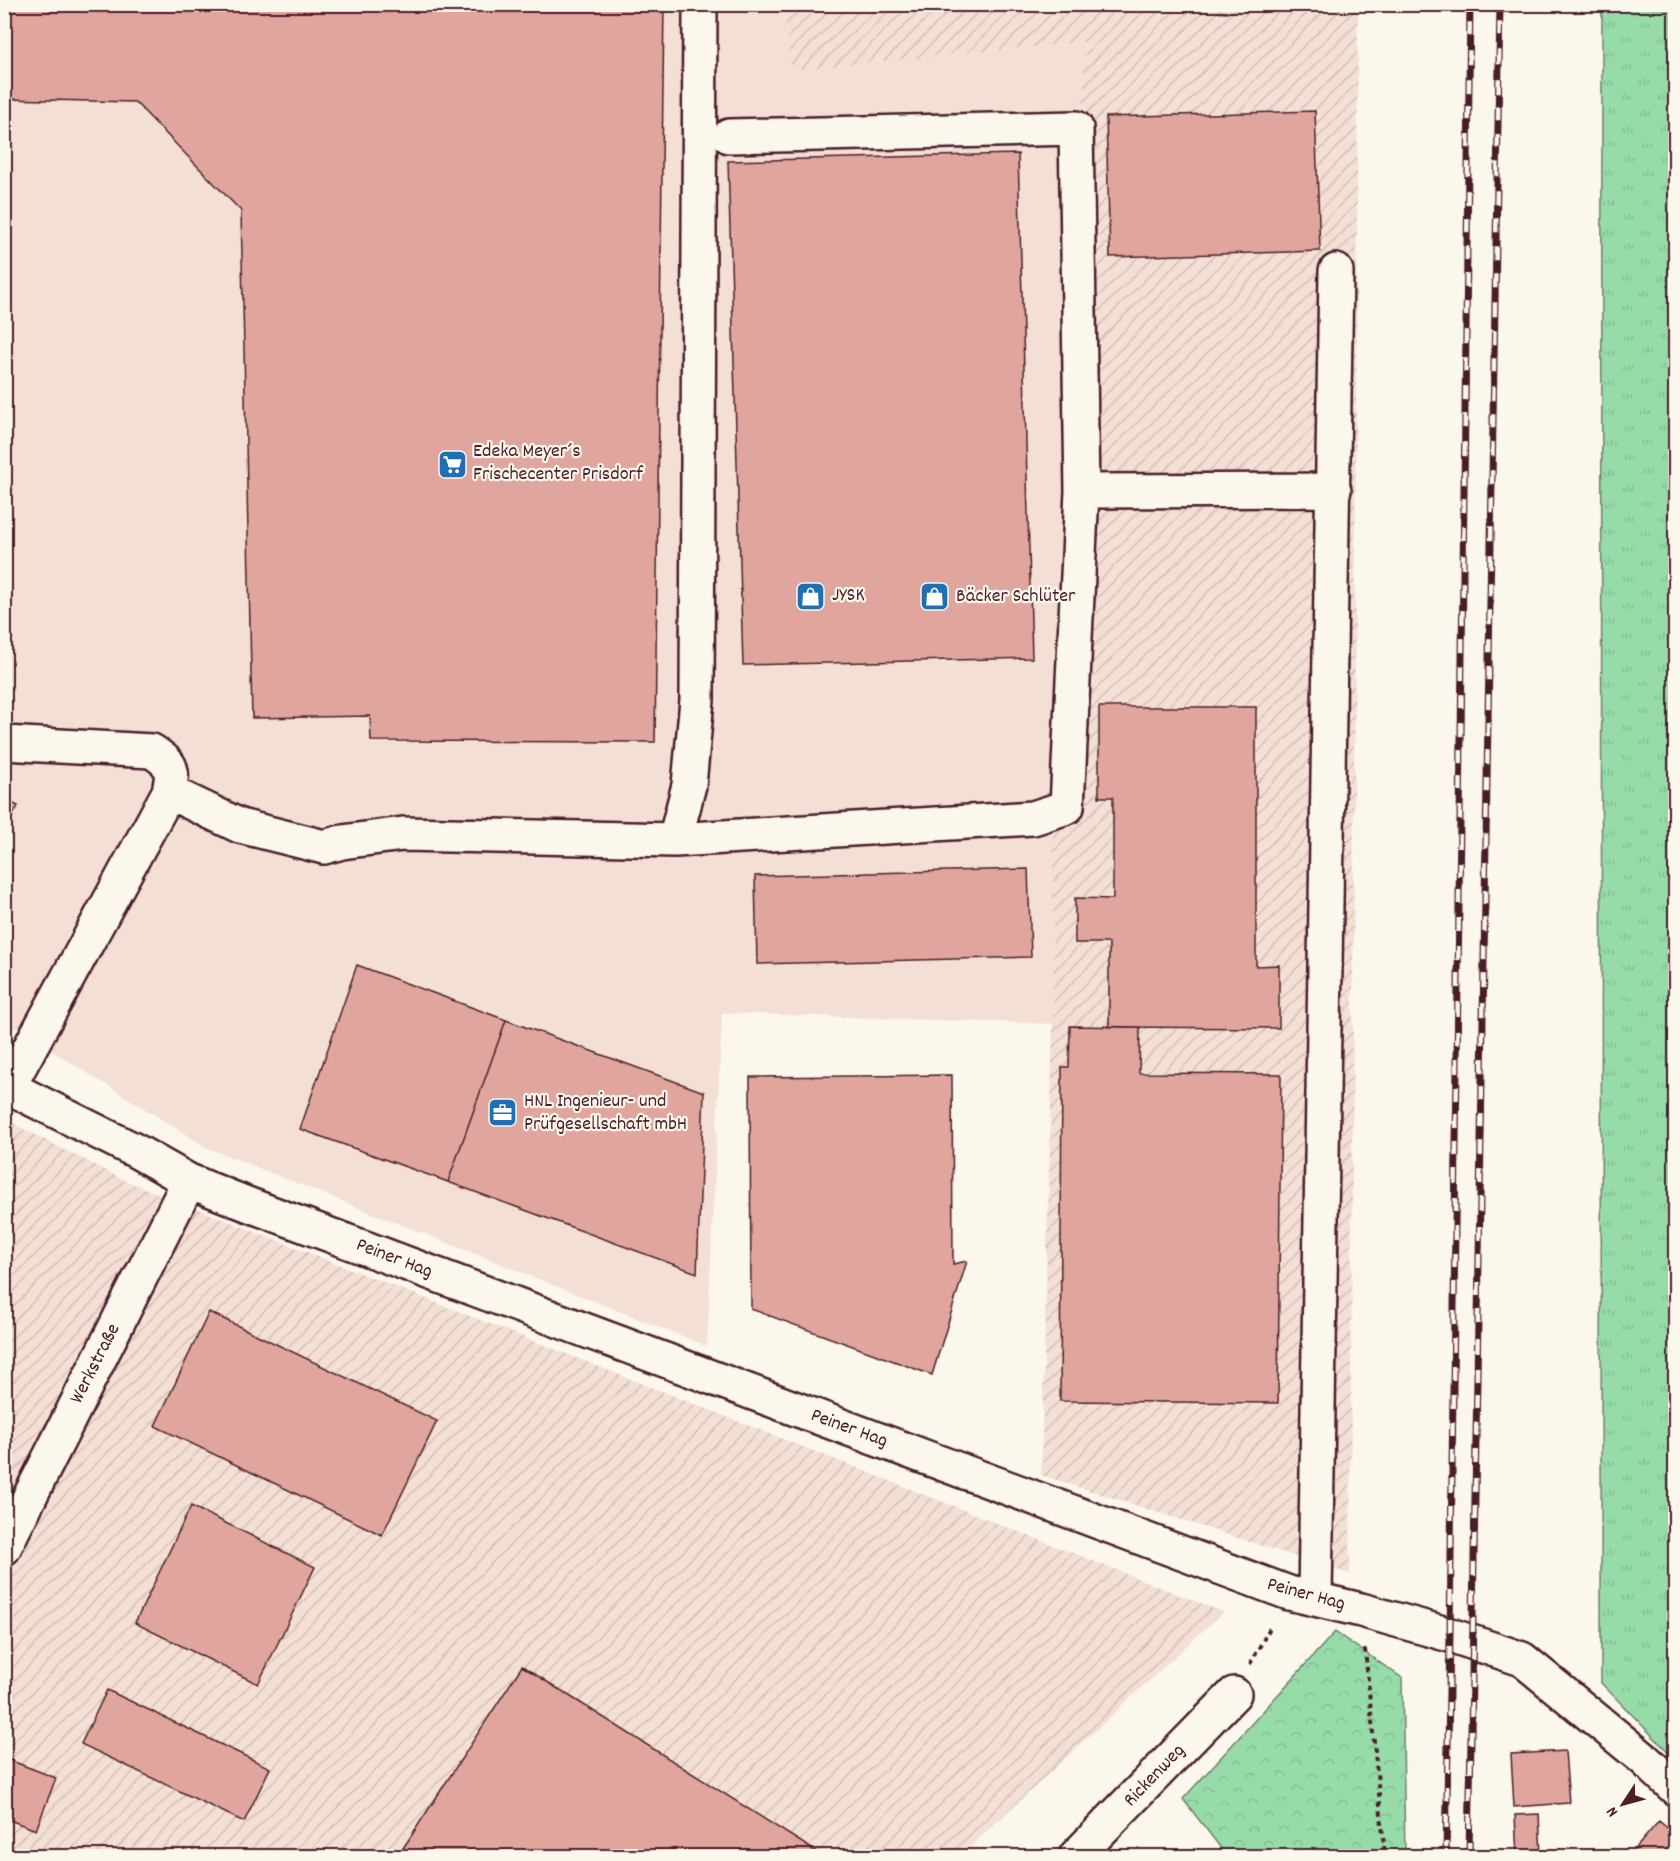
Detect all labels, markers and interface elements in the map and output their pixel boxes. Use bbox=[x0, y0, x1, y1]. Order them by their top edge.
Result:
place label: Edeka Meyer´s Frischecenter Prisdorf bbox=[473, 438, 644, 489]
supermarket icon: Edeka Meyer´s Frischecenter Prisdorf bbox=[436, 448, 468, 480]
shop icon: JYSK bbox=[795, 580, 827, 612]
shop icon: Bäcker Schlüter bbox=[919, 581, 951, 613]
place label: JYSK bbox=[832, 582, 865, 610]
place label: Bäcker Schlüter bbox=[956, 583, 1076, 611]
place label: HNL Ingenieur- und Prüfgesellschaft mbH bbox=[524, 1088, 687, 1139]
office icon: HNL Ingenieur- und Prüfgesellschaft mbH bbox=[487, 1097, 519, 1129]
street label: Peiner Hag bbox=[352, 1232, 436, 1286]
street label: Werkstraße bbox=[64, 1319, 128, 1409]
street label: Peiner Hag bbox=[807, 1402, 891, 1456]
street label: Peiner Hag bbox=[1264, 1571, 1348, 1619]
street label: Rickenweg bbox=[1118, 1738, 1192, 1814]
north arrow bbox=[1593, 1774, 1653, 1834]
text: N bbox=[1601, 1801, 1625, 1821]

